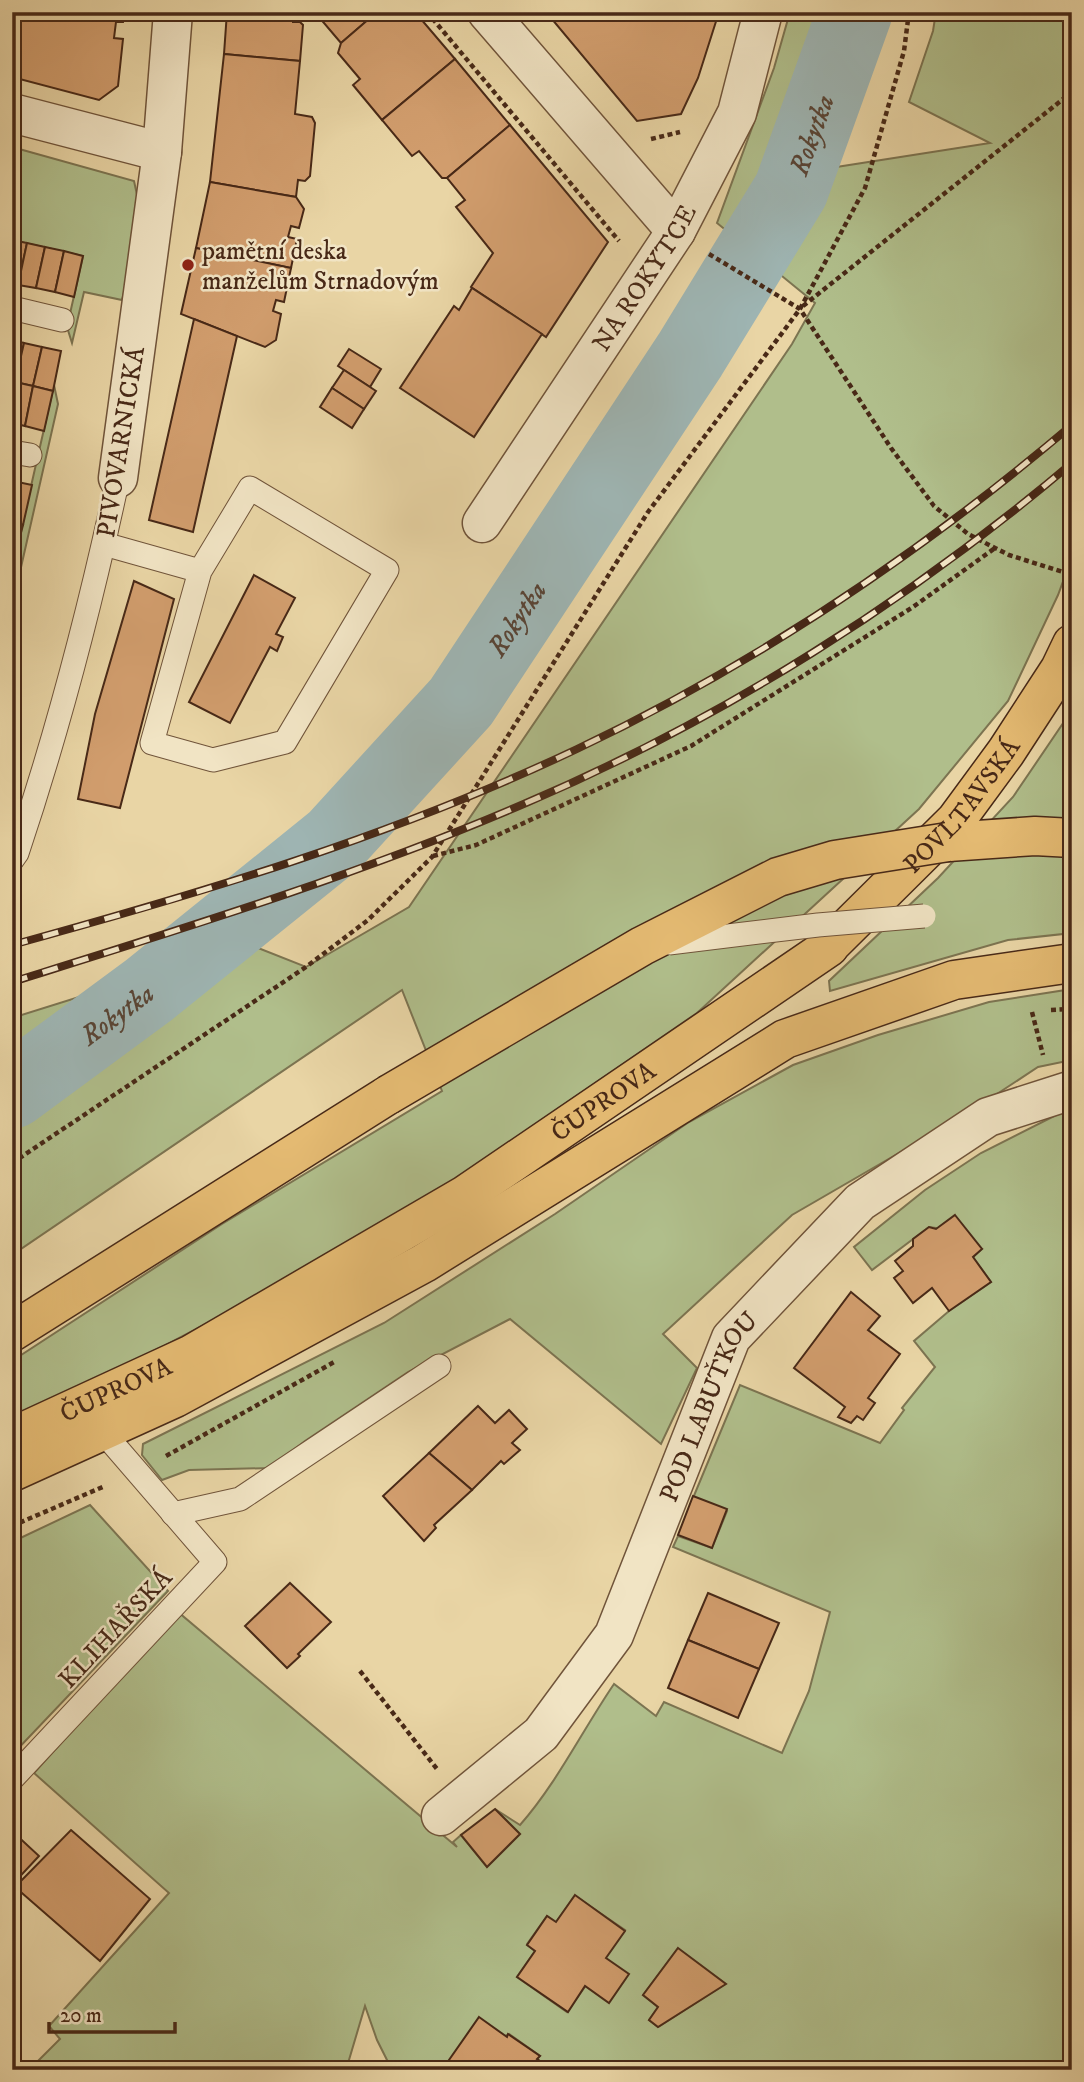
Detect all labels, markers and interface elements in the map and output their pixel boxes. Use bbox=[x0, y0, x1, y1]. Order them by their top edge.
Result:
water label: Rokytka bbox=[781, 90, 843, 181]
street label: NA ROKYTCE bbox=[586, 199, 705, 358]
place label: pamětní deska manželům Strnadovým bbox=[201, 235, 439, 298]
marker: pamětní deska manželům Strnadovým bbox=[180, 257, 196, 273]
street label: PIVOVARNICKÁ bbox=[89, 344, 153, 540]
water label: Rokytka bbox=[479, 575, 555, 665]
street label: POVLTAVSKÁ bbox=[897, 732, 1029, 881]
water label: Rokytka bbox=[73, 976, 161, 1054]
street label: ČUPROVA bbox=[544, 1055, 663, 1150]
street label: POD LABUŤKOU bbox=[653, 1305, 766, 1507]
street label: ČUPROVA bbox=[54, 1350, 178, 1431]
street label: KLIHAŘSKÁ bbox=[52, 1561, 180, 1696]
scale bar bbox=[49, 1991, 175, 2035]
text: 20 m bbox=[60, 2003, 102, 2029]

